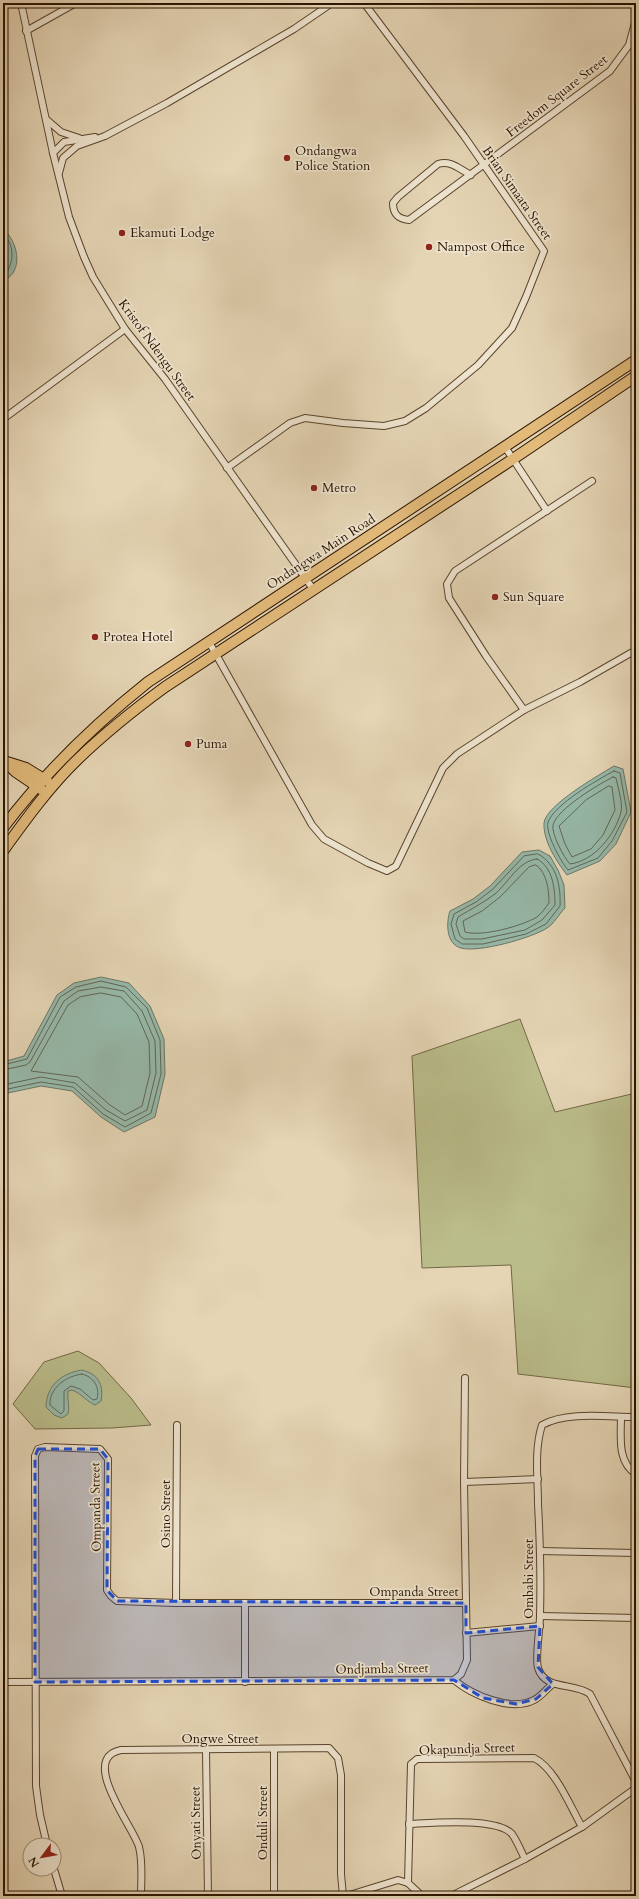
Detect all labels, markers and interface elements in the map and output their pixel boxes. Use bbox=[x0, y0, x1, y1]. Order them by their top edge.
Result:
street label: Freedom Square Street bbox=[503, 51, 611, 141]
place label: Ondangwa Police Station bbox=[295, 142, 371, 175]
street label: Brian Simaata Street bbox=[478, 143, 556, 243]
marker: Ondangwa Police Station bbox=[282, 153, 292, 163]
place label: Ekamuti Lodge bbox=[130, 224, 215, 242]
marker: Ekamuti Lodge bbox=[117, 228, 127, 238]
place label: Nampost Office bbox=[437, 238, 525, 256]
marker: Nampost Office bbox=[424, 242, 434, 252]
street label: Kristof Ndengu Street bbox=[114, 296, 200, 404]
place label: Metro bbox=[322, 479, 356, 497]
marker: Metro bbox=[309, 483, 319, 493]
street label: Ondangwa Main Road bbox=[263, 510, 379, 594]
place label: Sun Square bbox=[503, 588, 564, 606]
marker: Sun Square bbox=[490, 592, 500, 602]
place label: Protea Hotel bbox=[103, 628, 173, 646]
marker: Protea Hotel bbox=[90, 632, 100, 642]
place label: Puma bbox=[196, 735, 228, 753]
marker: Puma bbox=[183, 739, 193, 749]
street label: Ompanda Street bbox=[86, 1462, 106, 1552]
street label: Osino Street bbox=[157, 1480, 175, 1548]
street label: Ombabi Street bbox=[520, 1539, 538, 1619]
street label: Ompanda Street bbox=[369, 1583, 459, 1601]
street label: Ondjamba Street bbox=[335, 1659, 429, 1679]
street label: Ongwe Street bbox=[181, 1730, 259, 1748]
street label: Okapundja Street bbox=[419, 1738, 515, 1760]
street label: Onyati Street bbox=[186, 1786, 206, 1860]
street label: Onduli Street bbox=[254, 1786, 272, 1860]
north arrow bbox=[22, 1837, 62, 1877]
text: N bbox=[25, 1854, 43, 1870]

